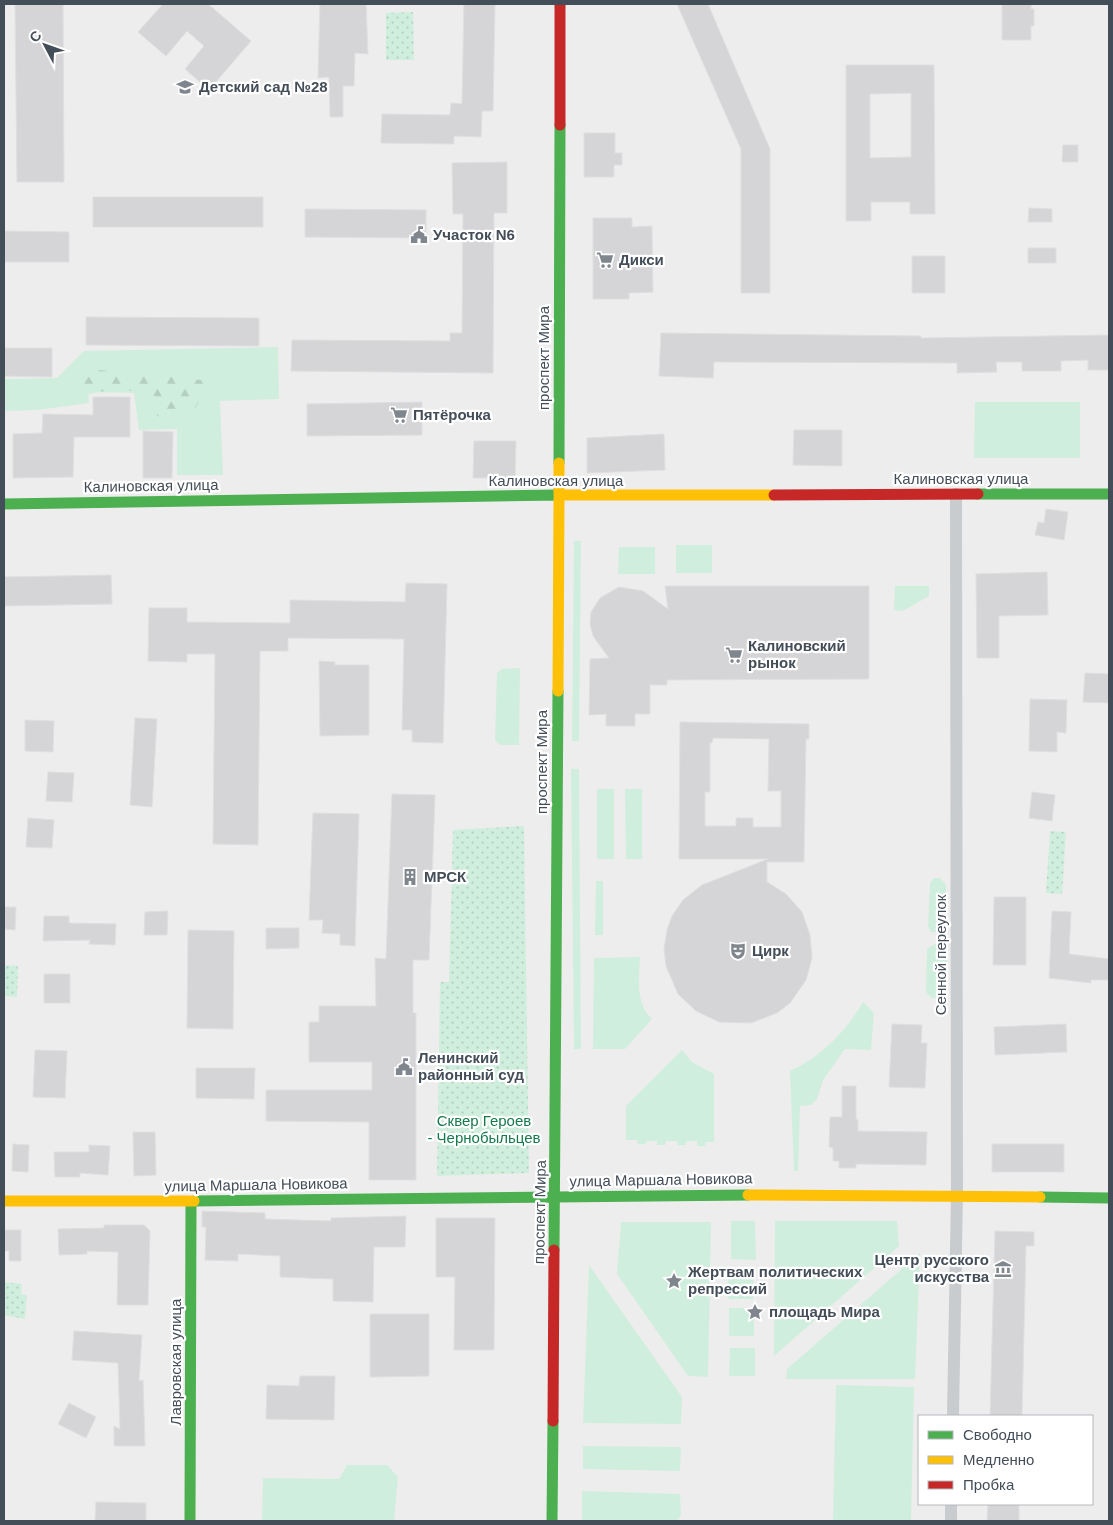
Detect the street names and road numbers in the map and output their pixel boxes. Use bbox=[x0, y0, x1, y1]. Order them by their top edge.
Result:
street label: проспект Мира bbox=[535, 305, 552, 410]
street label: Калиновская улица bbox=[894, 470, 1029, 487]
street label: Калиновская улица bbox=[489, 472, 624, 489]
street label: Калиновская улица bbox=[83, 476, 219, 495]
street label: проспект Мира bbox=[533, 709, 550, 814]
street label: Сенной переулок bbox=[932, 894, 949, 1015]
street label: проспект Мира bbox=[530, 1159, 549, 1264]
street label: улица Маршала Новикова bbox=[569, 1169, 753, 1190]
street label: улица Маршала Новикова bbox=[164, 1174, 348, 1195]
street label: Лавровская улица bbox=[167, 1298, 184, 1425]

